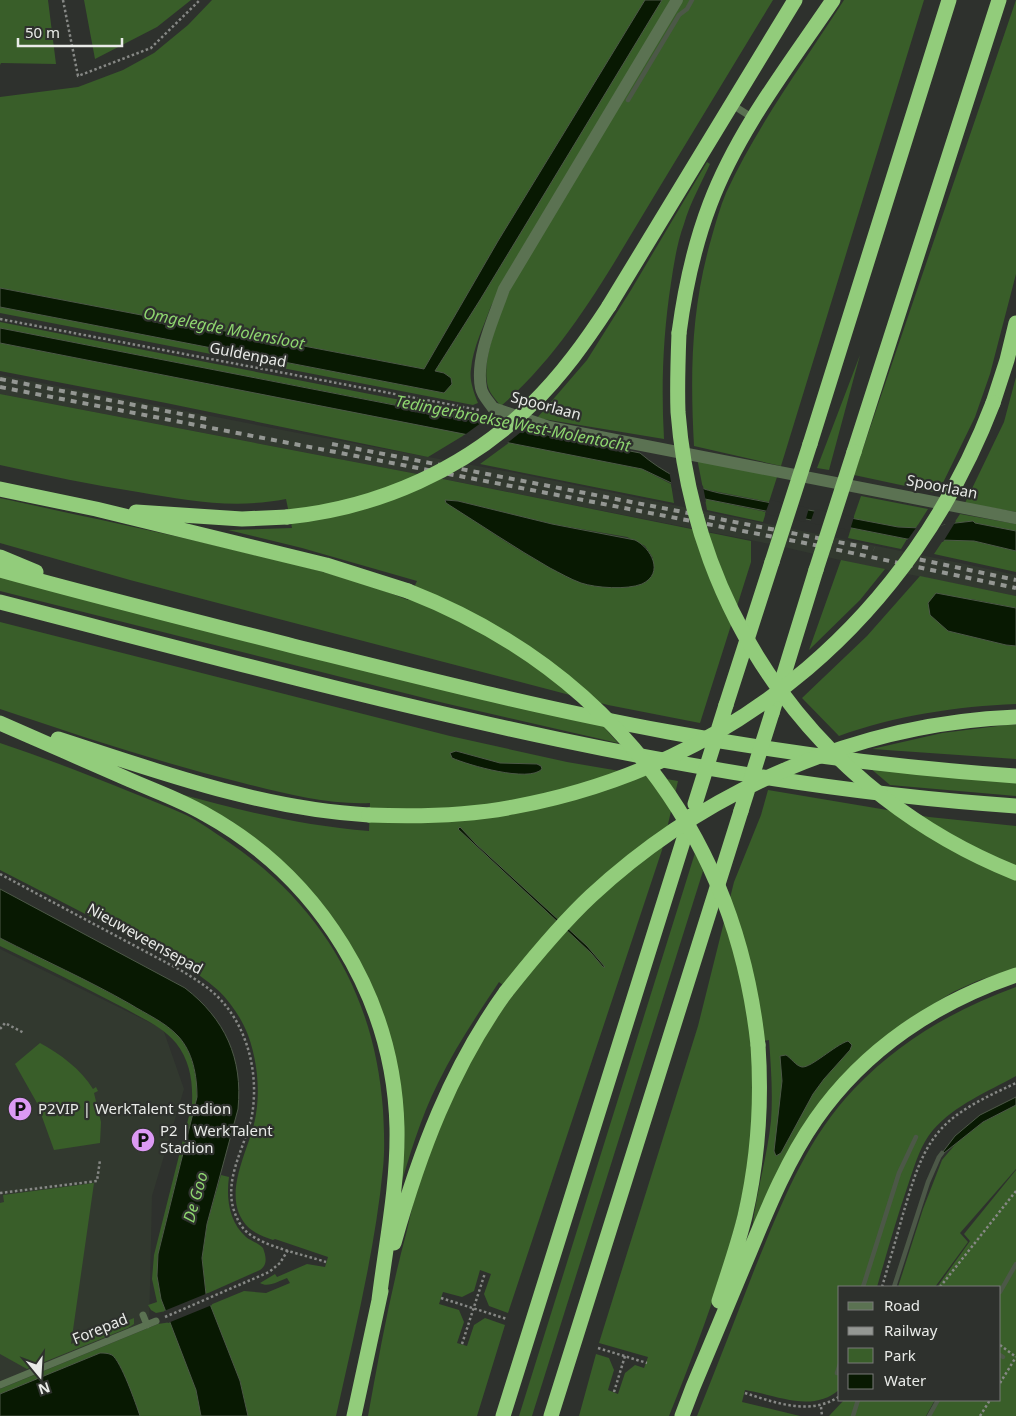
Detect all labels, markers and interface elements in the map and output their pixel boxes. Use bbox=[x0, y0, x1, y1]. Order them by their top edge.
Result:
scale bar bbox=[18, 15, 121, 47]
text: 50 m bbox=[25, 22, 60, 42]
water label: Omgelegde Molensloot bbox=[142, 302, 307, 355]
street label: Guldenpad bbox=[208, 337, 288, 371]
street label: Spoorlaan bbox=[509, 386, 584, 424]
water label: Tedingerbroekse West-Molentocht bbox=[394, 389, 633, 457]
street label: Spoorlaan bbox=[905, 469, 979, 503]
street label: Nieuweveensepad bbox=[84, 898, 207, 978]
parking icon: P2VIP | WerkTalent Stadion bbox=[7, 1096, 33, 1122]
place label: P2VIP | WerkTalent Stadion bbox=[38, 1098, 231, 1118]
place label: P2 | WerkTalent Stadion bbox=[160, 1120, 273, 1157]
parking icon: P2 | WerkTalent Stadion bbox=[130, 1127, 156, 1153]
water label: De Goo bbox=[177, 1169, 213, 1225]
legend bbox=[838, 1286, 1001, 1401]
text: Road bbox=[884, 1295, 920, 1315]
street label: Forepad bbox=[69, 1308, 130, 1348]
text: Railway bbox=[884, 1320, 938, 1340]
text: Park bbox=[884, 1345, 916, 1365]
north arrow bbox=[15, 1351, 65, 1401]
text: Water bbox=[884, 1370, 926, 1390]
text: N bbox=[36, 1378, 53, 1400]

